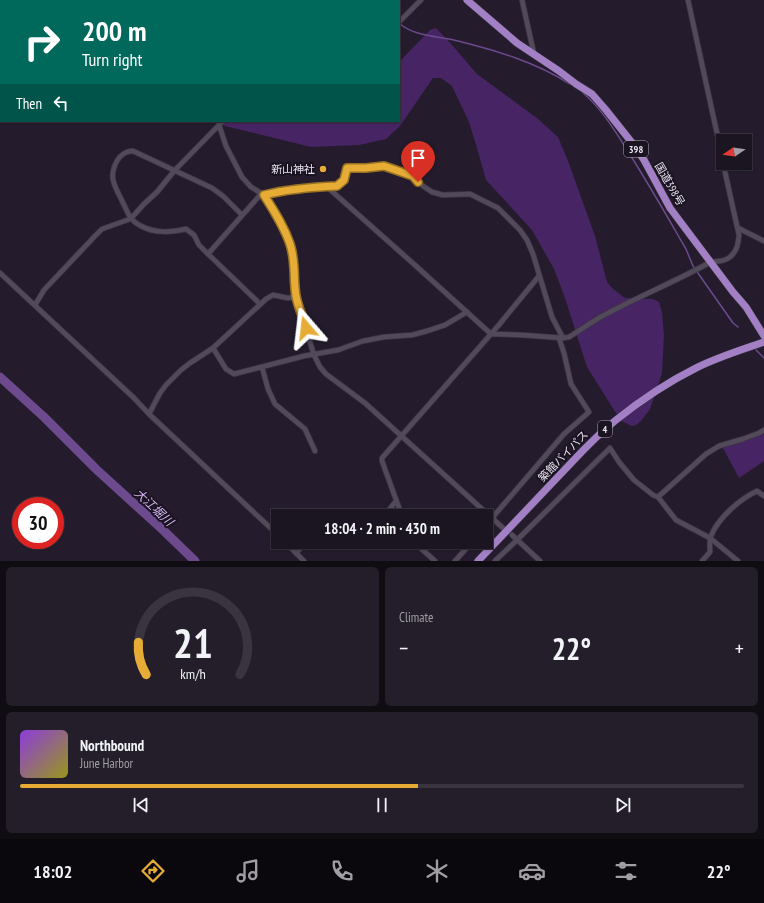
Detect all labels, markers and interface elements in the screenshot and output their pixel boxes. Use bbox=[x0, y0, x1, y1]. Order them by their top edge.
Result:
text: 200 m bbox=[82, 12, 146, 49]
icon: right bbox=[16, 16, 68, 68]
text: Turn right bbox=[82, 48, 142, 71]
icon: left bbox=[50, 92, 72, 114]
text: Then bbox=[16, 94, 42, 113]
north arrow bbox=[716, 134, 752, 170]
map controls bbox=[716, 134, 752, 170]
pin bbox=[401, 141, 435, 182]
road number: 398 bbox=[624, 141, 648, 157]
icon: arrive bbox=[407, 147, 429, 169]
street label: 国道398号 bbox=[652, 160, 688, 208]
place label: 新山神社 bbox=[271, 162, 315, 176]
marker: 新山神社 bbox=[318, 164, 328, 174]
position arrow bbox=[285, 307, 327, 349]
road number: 4 bbox=[598, 421, 612, 437]
street label: 築館バイパス bbox=[535, 427, 591, 485]
water label: 大江堀川 bbox=[131, 485, 178, 530]
speed limit sign: 30 bbox=[12, 497, 64, 549]
text: 18:04 · 2 min · 430 m bbox=[324, 519, 440, 538]
text: Climate bbox=[399, 609, 433, 626]
text: 21 bbox=[173, 615, 212, 668]
text: 22° bbox=[552, 629, 591, 668]
text: − bbox=[399, 634, 408, 662]
text: + bbox=[735, 634, 744, 662]
text: km/h bbox=[180, 663, 205, 682]
text: Northbound bbox=[80, 736, 144, 755]
text: June Harbor bbox=[80, 755, 133, 772]
icon: previous bbox=[130, 794, 152, 816]
icon: pause bbox=[371, 794, 393, 816]
icon: next bbox=[612, 794, 634, 816]
icon: directions bbox=[139, 857, 167, 885]
icon: music bbox=[234, 857, 262, 885]
icon: phone bbox=[328, 857, 356, 885]
icon: climate bbox=[423, 857, 451, 885]
icon: car bbox=[518, 857, 546, 885]
icon: filters bbox=[612, 857, 640, 885]
text: 18:02 bbox=[33, 860, 72, 883]
text: 22° bbox=[707, 860, 731, 883]

